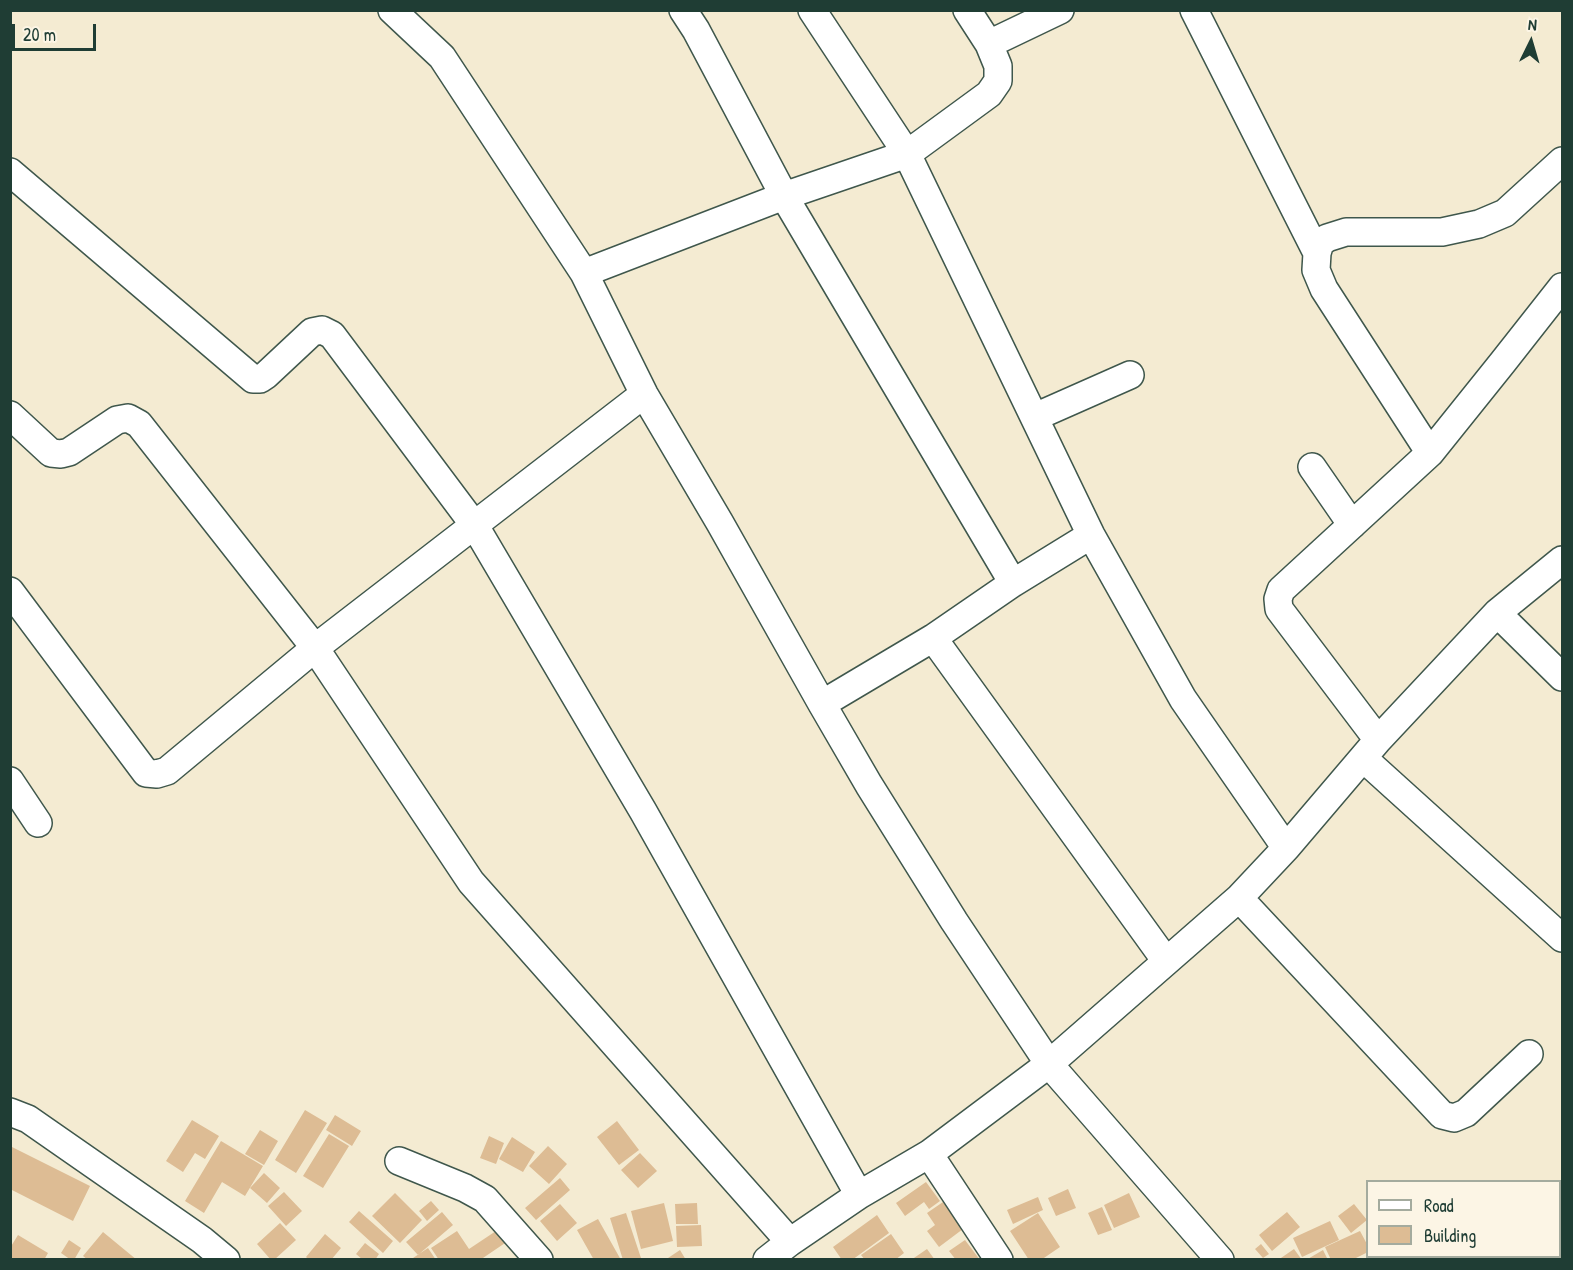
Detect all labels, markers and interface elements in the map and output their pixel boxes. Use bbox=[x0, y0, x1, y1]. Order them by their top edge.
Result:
scale bar bbox=[15, 12, 99, 50]
north arrow bbox=[1501, 12, 1561, 72]
text: N bbox=[1527, 13, 1538, 35]
text: 20 m bbox=[23, 22, 56, 47]
legend bbox=[1366, 1180, 1561, 1258]
text: Road bbox=[1424, 1193, 1454, 1218]
text: Building bbox=[1424, 1223, 1476, 1248]

